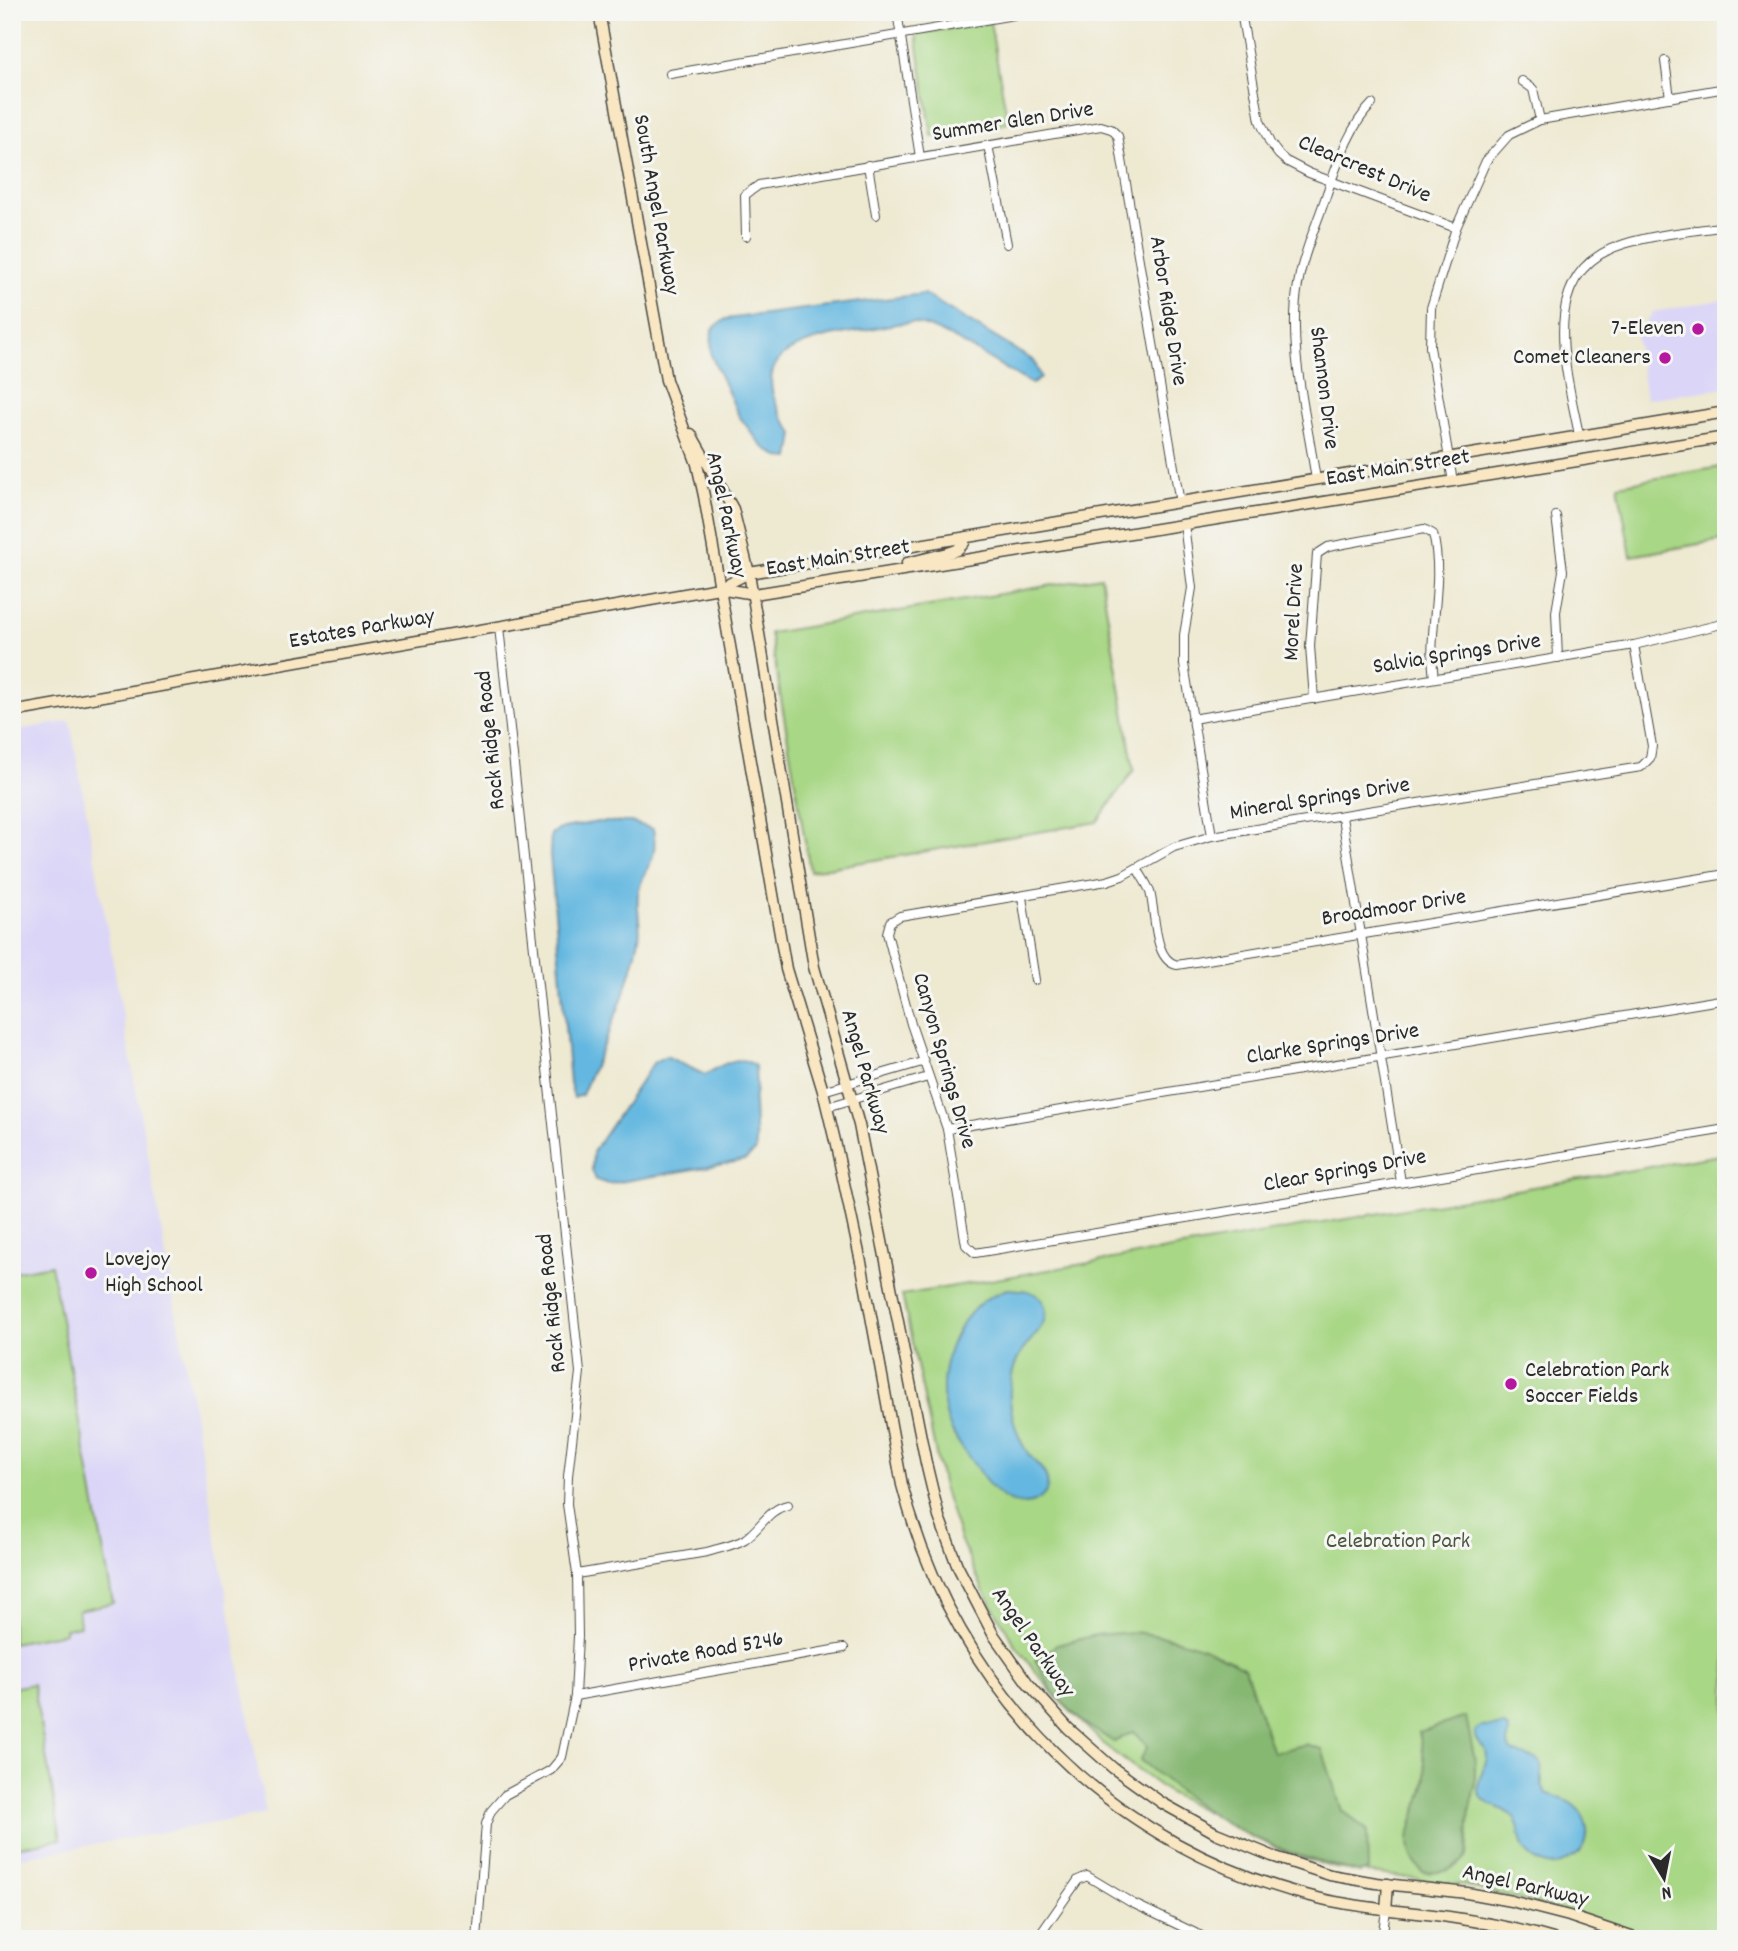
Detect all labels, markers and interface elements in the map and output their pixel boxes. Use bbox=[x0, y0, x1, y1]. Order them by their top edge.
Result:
street label: Summer Glen Drive bbox=[930, 94, 1096, 152]
street label: South Angel Parkway bbox=[623, 112, 687, 299]
street label: Clearcrest Drive bbox=[1292, 127, 1436, 213]
street label: Arbor Ridge Drive bbox=[1139, 234, 1195, 388]
place label: 7-Eleven bbox=[1611, 313, 1684, 346]
marker: 7-Eleven bbox=[1690, 321, 1706, 337]
street label: Shannon Drive bbox=[1299, 325, 1347, 451]
place label: Comet Cleaners bbox=[1513, 342, 1651, 375]
marker: Comet Cleaners bbox=[1657, 350, 1673, 366]
street label: East Main Street bbox=[1324, 441, 1472, 497]
street label: Angel Parkway bbox=[696, 449, 755, 582]
street label: East Main Street bbox=[764, 531, 912, 587]
street label: Morel Drive bbox=[1276, 562, 1314, 662]
street label: Estates Parkway bbox=[287, 601, 438, 659]
street label: Salvia Springs Drive bbox=[1371, 625, 1543, 685]
street label: Rock Ridge Road bbox=[468, 669, 516, 811]
street label: Mineral Springs Drive bbox=[1228, 769, 1412, 831]
street label: Broadmoor Drive bbox=[1319, 881, 1469, 937]
street label: Canyon Springs Drive bbox=[902, 969, 984, 1153]
street label: Angel Parkway bbox=[830, 1006, 898, 1139]
street label: Clarke Springs Drive bbox=[1244, 1015, 1422, 1075]
street label: Clear Springs Drive bbox=[1261, 1141, 1429, 1203]
street label: Rock Ridge Road bbox=[529, 1232, 577, 1374]
place label: Lovejoy High School bbox=[105, 1244, 203, 1303]
marker: Lovejoy High School bbox=[83, 1265, 99, 1281]
place label: Celebration Park Soccer Fields bbox=[1525, 1355, 1669, 1414]
marker: Celebration Park Soccer Fields bbox=[1503, 1376, 1519, 1392]
park label: Celebration Park bbox=[1326, 1526, 1470, 1559]
street label: Angel Parkway bbox=[982, 1581, 1083, 1706]
street label: Private Road 5246 bbox=[626, 1623, 786, 1683]
north arrow bbox=[1630, 1842, 1700, 1912]
street label: Angel Parkway bbox=[1459, 1856, 1592, 1918]
text: N bbox=[1659, 1877, 1673, 1905]

